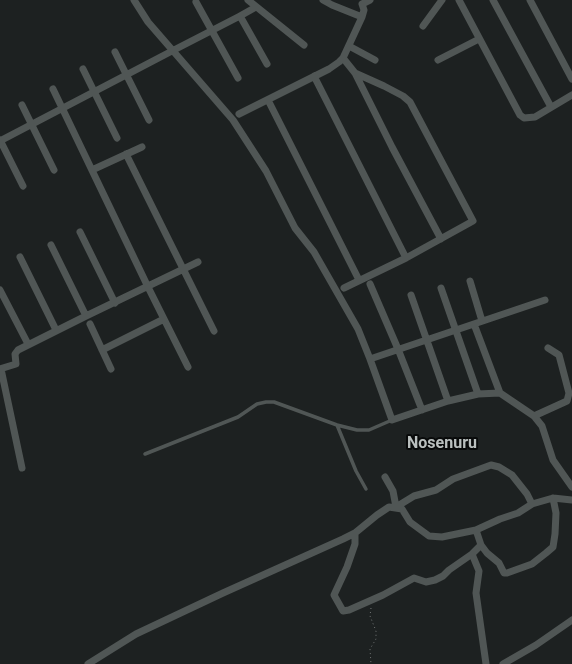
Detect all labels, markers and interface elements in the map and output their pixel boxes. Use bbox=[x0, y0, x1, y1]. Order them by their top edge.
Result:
district label: Nosenuru bbox=[407, 434, 477, 454]

